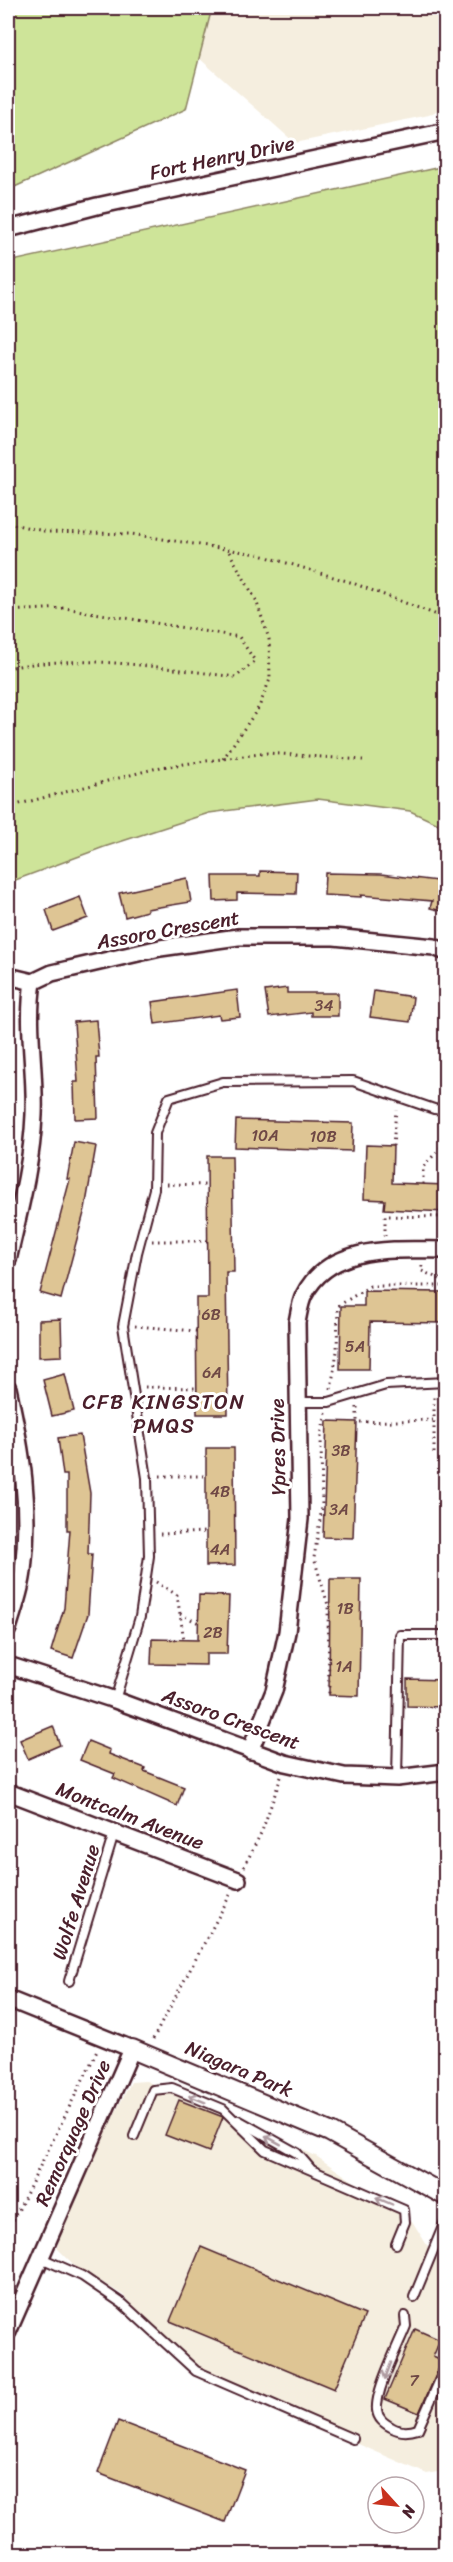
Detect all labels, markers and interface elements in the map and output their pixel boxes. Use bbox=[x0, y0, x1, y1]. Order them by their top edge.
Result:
street label: Fort Henry Drive bbox=[146, 126, 298, 190]
street label: Assoro Crescent bbox=[93, 900, 242, 960]
house number: 34 bbox=[315, 991, 333, 1020]
house number: 10A bbox=[251, 1121, 279, 1150]
house number: 10B bbox=[309, 1122, 337, 1151]
house number: 6B bbox=[201, 1300, 221, 1329]
house number: 5A bbox=[345, 1332, 365, 1361]
house number: 6A bbox=[202, 1358, 222, 1387]
district label: CFB KINGSTON PMQS bbox=[82, 1383, 246, 1445]
street label: Ypres Drive bbox=[260, 1398, 296, 1496]
house number: 3B bbox=[332, 1436, 350, 1465]
house number: 4B bbox=[210, 1477, 230, 1506]
house number: 3A bbox=[329, 1495, 349, 1524]
house number: 4A bbox=[210, 1535, 230, 1564]
house number: 1B bbox=[337, 1594, 353, 1623]
house number: 2B bbox=[203, 1618, 223, 1647]
house number: 1A bbox=[335, 1652, 353, 1681]
street label: Assoro Crescent bbox=[156, 1677, 305, 1760]
street label: Montcalm Avenue bbox=[51, 1772, 209, 1860]
street label: Wolfe Avenue bbox=[42, 1840, 110, 1964]
street label: Niagara Park bbox=[180, 2031, 299, 2108]
street label: Remorquage Drive bbox=[25, 2054, 121, 2212]
one-way arrow bbox=[188, 2093, 207, 2104]
one-way arrow bbox=[265, 2134, 282, 2146]
one-way arrow bbox=[375, 2195, 394, 2206]
one-way arrow bbox=[382, 2361, 393, 2380]
house number: 7 bbox=[409, 2366, 419, 2395]
north arrow bbox=[366, 2475, 426, 2535]
text: N bbox=[393, 2499, 425, 2524]

